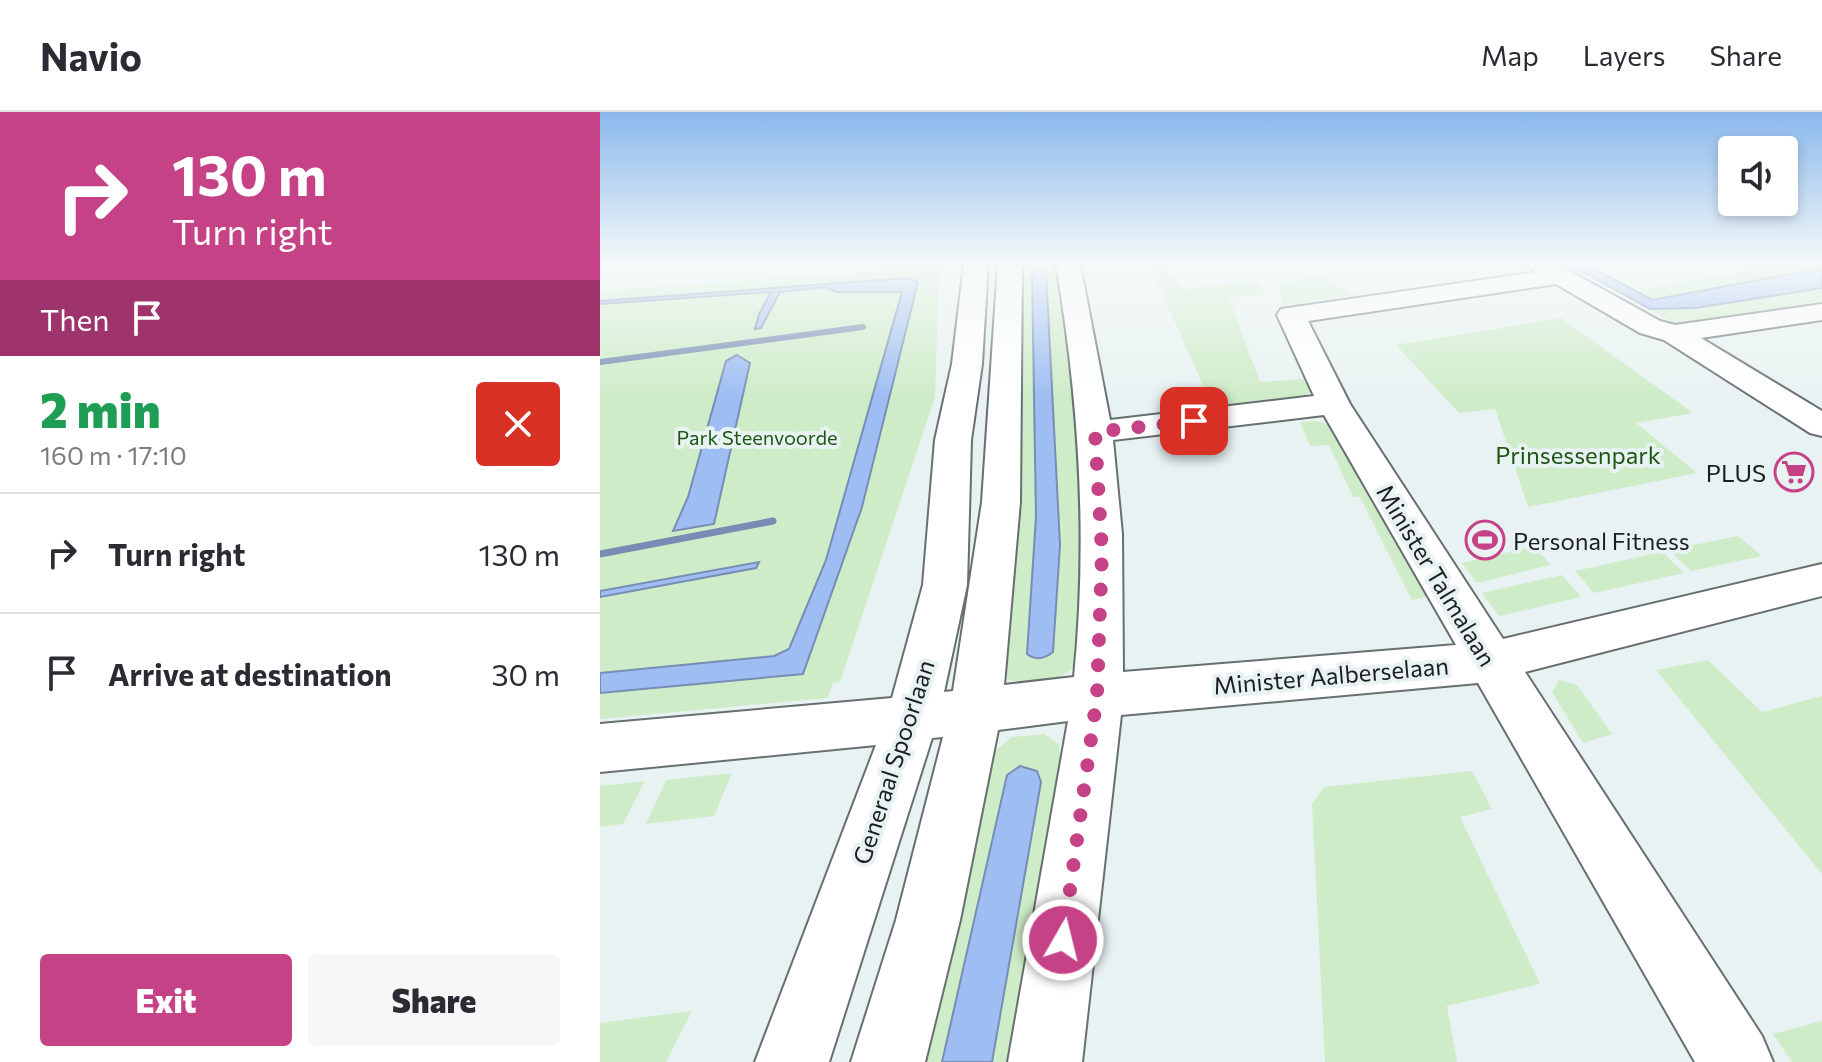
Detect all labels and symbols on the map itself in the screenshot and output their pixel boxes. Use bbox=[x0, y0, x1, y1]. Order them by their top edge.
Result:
pin bbox=[1160, 387, 1228, 455]
park label: Park Steenvoorde bbox=[676, 425, 838, 449]
park label: Prinsessenpark bbox=[1495, 440, 1661, 469]
supermarket icon: PLUS bbox=[1773, 451, 1815, 493]
place label: PLUS bbox=[1706, 458, 1766, 487]
street label: Minister Talmalaan bbox=[1371, 479, 1503, 671]
sports icon: Personal Fitness bbox=[1464, 519, 1506, 561]
place label: Personal Fitness bbox=[1513, 526, 1690, 555]
street label: Minister Aalberselaan bbox=[1212, 650, 1450, 700]
street label: Generaal Spoorlaan bbox=[846, 656, 940, 868]
position arrow bbox=[1021, 898, 1105, 982]

